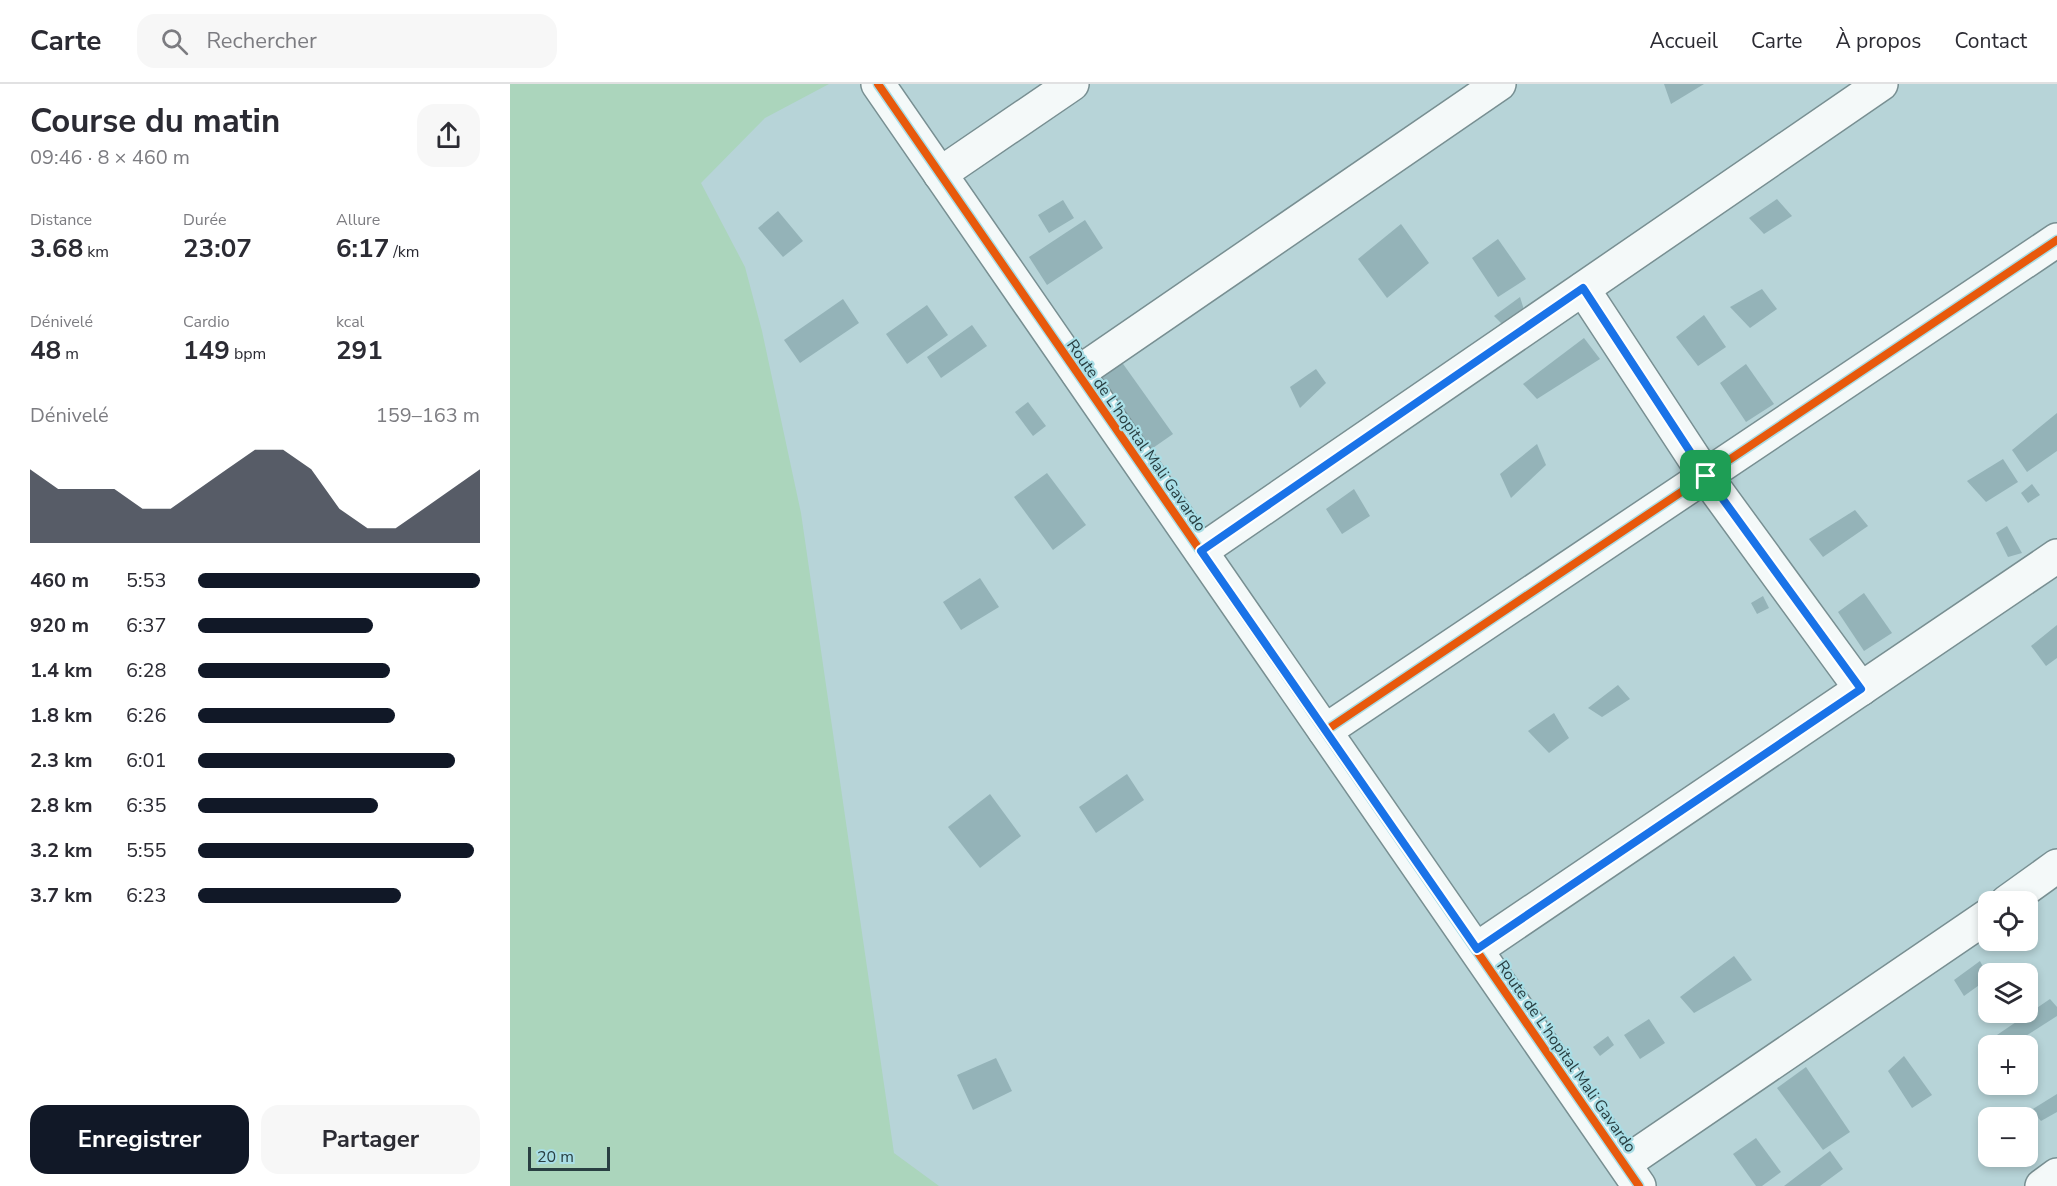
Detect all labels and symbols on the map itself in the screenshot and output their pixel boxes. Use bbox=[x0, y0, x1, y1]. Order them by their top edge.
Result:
street label: Route de L'hopital Mali Gavardo bbox=[1061, 335, 1211, 536]
pin bbox=[1680, 450, 1731, 501]
street label: Route de L'hopital Mali Gavardo bbox=[1491, 956, 1641, 1157]
scale bar bbox=[528, 1144, 610, 1172]

